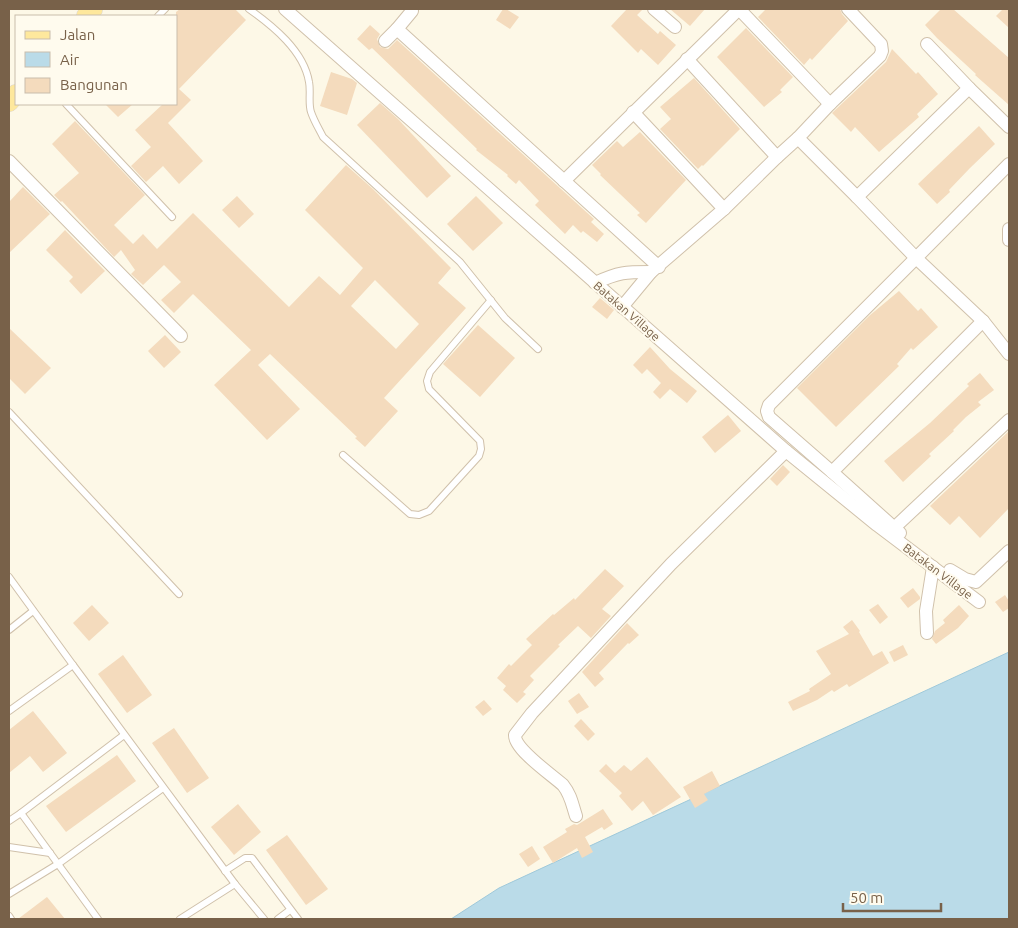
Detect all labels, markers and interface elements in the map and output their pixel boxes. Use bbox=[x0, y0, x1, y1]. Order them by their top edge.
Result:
legend bbox=[15, 15, 178, 105]
text: Jalan bbox=[60, 26, 95, 43]
text: Air bbox=[60, 51, 79, 68]
text: Bangunan bbox=[60, 76, 128, 93]
street label: Batakan Village bbox=[591, 279, 663, 343]
street label: Batakan Village bbox=[901, 541, 975, 601]
scale bar bbox=[843, 880, 940, 912]
text: 50 m bbox=[850, 889, 883, 906]

